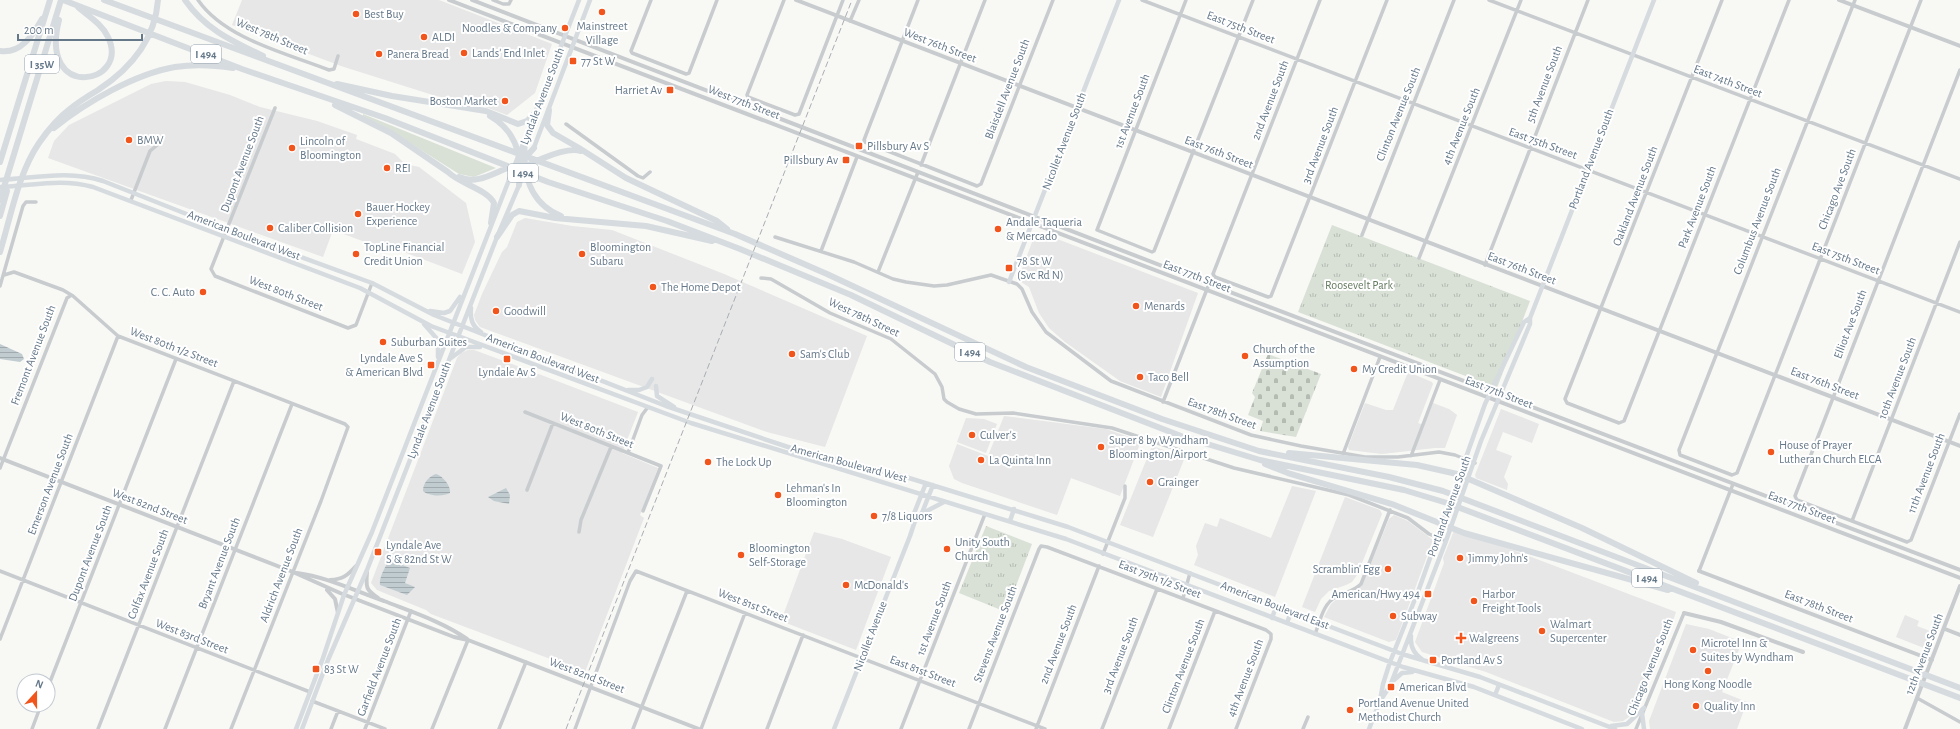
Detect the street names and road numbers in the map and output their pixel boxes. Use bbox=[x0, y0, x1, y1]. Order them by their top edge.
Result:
street label: East 75th Street bbox=[1205, 9, 1277, 46]
street label: West 78th Street bbox=[234, 15, 310, 57]
street label: West 76th Street bbox=[902, 26, 978, 64]
street label: Blaisdell Avenue South bbox=[982, 37, 1032, 141]
street label: 5th Avenue South bbox=[1524, 44, 1564, 124]
road number: I 494 bbox=[191, 45, 221, 63]
street label: Lyndale Avenue South bbox=[518, 46, 567, 146]
road number: I 35W bbox=[25, 55, 59, 73]
street label: 2nd Avenue South bbox=[1249, 58, 1291, 142]
street label: East 74th Street bbox=[1692, 62, 1764, 100]
street label: Clinton Avenue South bbox=[1374, 65, 1422, 163]
street label: 1st Avenue South bbox=[1112, 72, 1152, 150]
street label: West 77th Street bbox=[706, 83, 782, 121]
street label: 4th Avenue South bbox=[1440, 86, 1482, 166]
street label: Nicollet Avenue South bbox=[1040, 91, 1088, 191]
street label: 3rd Avenue South bbox=[1300, 105, 1340, 185]
street label: Portland Avenue South bbox=[1566, 107, 1616, 211]
street label: Dupont Avenue South bbox=[218, 114, 266, 214]
street label: East 75th Street bbox=[1507, 125, 1579, 161]
street label: East 76th Street bbox=[1183, 133, 1255, 171]
street label: Oakland Avenue South bbox=[1610, 144, 1660, 248]
street label: Chicago Ave South bbox=[1816, 147, 1858, 231]
road number: I 494 bbox=[508, 164, 538, 182]
street label: Park Avenue South bbox=[1676, 164, 1718, 250]
street label: Columbus Avenue South bbox=[1731, 166, 1783, 276]
street label: American Boulevard West bbox=[186, 208, 302, 262]
street label: East 75th Street bbox=[1810, 240, 1882, 277]
street label: East 76th Street bbox=[1486, 249, 1558, 287]
street label: East 77th Street bbox=[1161, 258, 1233, 294]
street label: West 80th Street bbox=[247, 273, 325, 313]
street label: Elliot Ave South bbox=[1831, 288, 1869, 360]
street label: West 78th Street bbox=[827, 295, 902, 339]
street label: Fremont Avenue South bbox=[8, 303, 58, 407]
street label: West 80th 1/2 Street bbox=[128, 325, 220, 369]
street label: American Boulevard West bbox=[485, 331, 601, 385]
street label: 10th Avenue South bbox=[1876, 335, 1918, 421]
road number: I 494 bbox=[955, 343, 985, 361]
street label: Lyndale Avenue South bbox=[405, 360, 454, 460]
street label: East 76th Street bbox=[1789, 364, 1861, 402]
street label: East 77th Street bbox=[1463, 374, 1535, 410]
street label: East 78th Street bbox=[1186, 395, 1258, 431]
street label: West 80th Street bbox=[558, 410, 636, 450]
street label: 11th Avenue South bbox=[1905, 431, 1947, 515]
street label: Emerson Avenue South bbox=[25, 432, 75, 536]
street label: American Boulevard West bbox=[789, 442, 909, 484]
street label: Portland Avenue South bbox=[1425, 454, 1473, 558]
street label: West 82nd Street bbox=[111, 486, 190, 526]
street label: East 77th Street bbox=[1766, 489, 1838, 525]
street label: Dupont Avenue South bbox=[66, 503, 114, 603]
street label: Bryant Avenue South bbox=[196, 515, 243, 611]
street label: Aldrich Avenue South bbox=[257, 526, 305, 624]
street label: Colfax Avenue South bbox=[125, 527, 171, 621]
street label: East 79th 1/2 Street bbox=[1117, 558, 1203, 600]
road number: I 494 bbox=[1632, 569, 1662, 587]
street label: 1st Avenue South bbox=[914, 579, 954, 657]
street label: American Boulevard East bbox=[1219, 579, 1331, 631]
street label: Stevens Avenue South bbox=[971, 584, 1019, 684]
street label: West 81st Street bbox=[716, 586, 790, 624]
street label: East 78th Street bbox=[1783, 587, 1855, 625]
street label: Nicollet Avenue bbox=[851, 599, 889, 673]
street label: 2nd Avenue South bbox=[1037, 602, 1079, 686]
street label: 12th Avenue South bbox=[1903, 612, 1945, 696]
street label: 3rd Avenue South bbox=[1100, 615, 1140, 695]
street label: Garfield Avenue South bbox=[355, 616, 403, 718]
street label: West 83rd Street bbox=[154, 617, 230, 655]
street label: Clinton Avenue South bbox=[1159, 617, 1207, 715]
street label: Chicago Avenue South bbox=[1625, 617, 1675, 717]
street label: 4th Avenue South bbox=[1225, 637, 1265, 719]
street label: East 81st Street bbox=[888, 653, 958, 689]
street label: West 82nd Street bbox=[548, 655, 627, 695]

